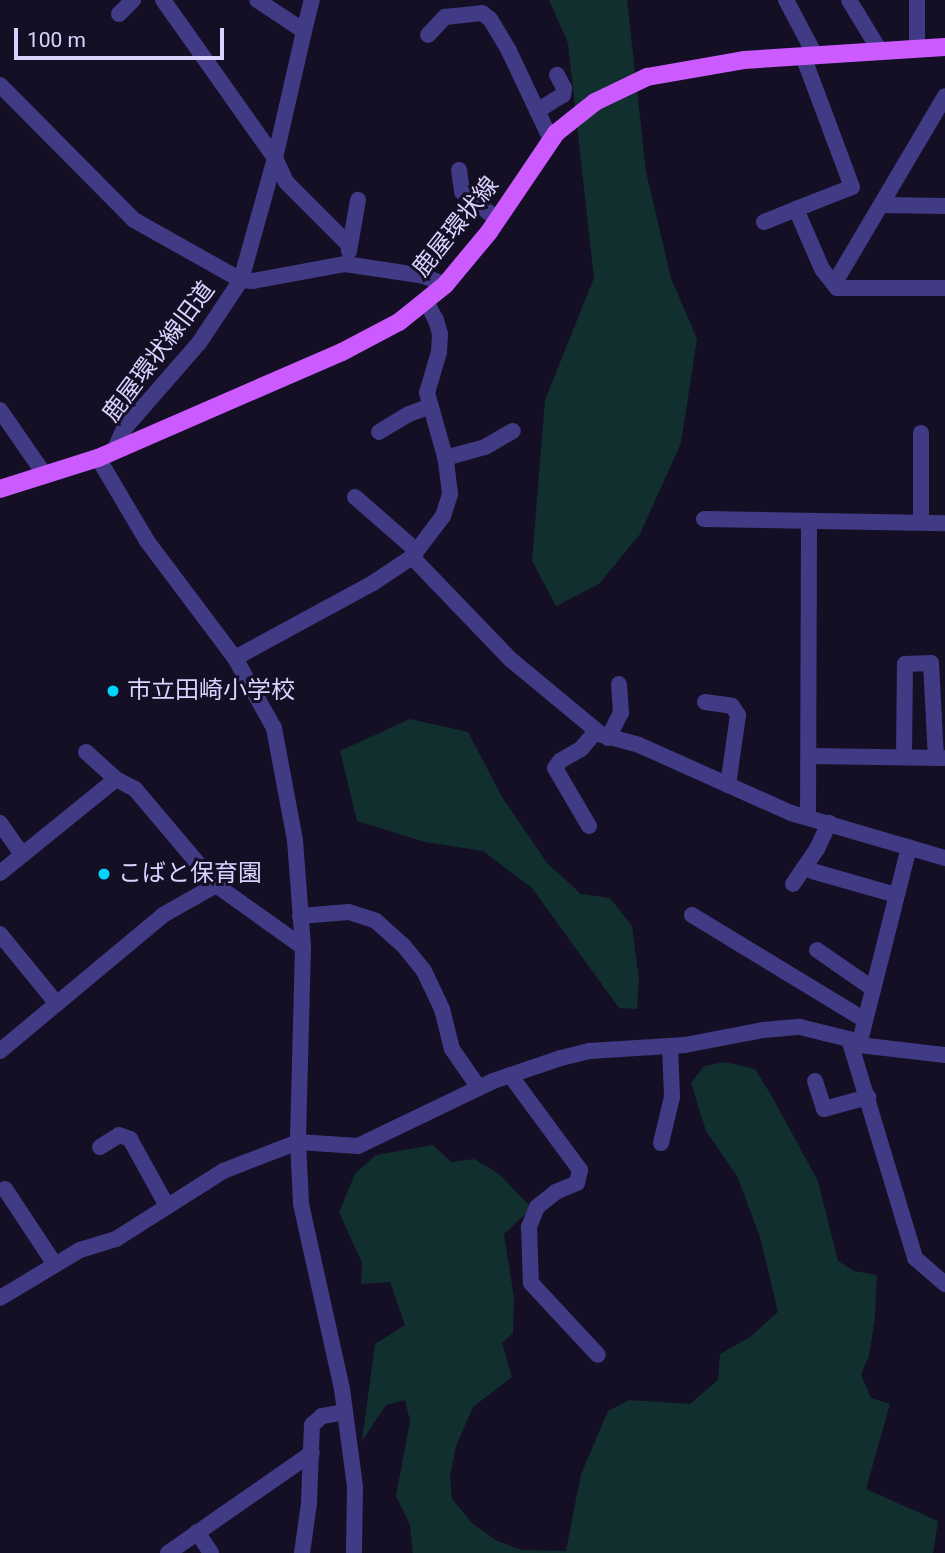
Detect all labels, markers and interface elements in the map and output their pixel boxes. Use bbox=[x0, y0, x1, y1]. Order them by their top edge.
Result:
scale bar bbox=[18, 14, 228, 58]
text: 100 m bbox=[27, 28, 86, 52]
street label: 鹿屋環状線 bbox=[407, 171, 505, 283]
street label: 鹿屋環状線旧道 bbox=[97, 276, 221, 428]
place label: 市立田崎小学校 bbox=[127, 677, 295, 705]
marker: 市立田崎小学校 bbox=[105, 683, 121, 699]
place label: こばと保育園 bbox=[118, 860, 262, 888]
marker: こばと保育園 bbox=[96, 866, 112, 882]

